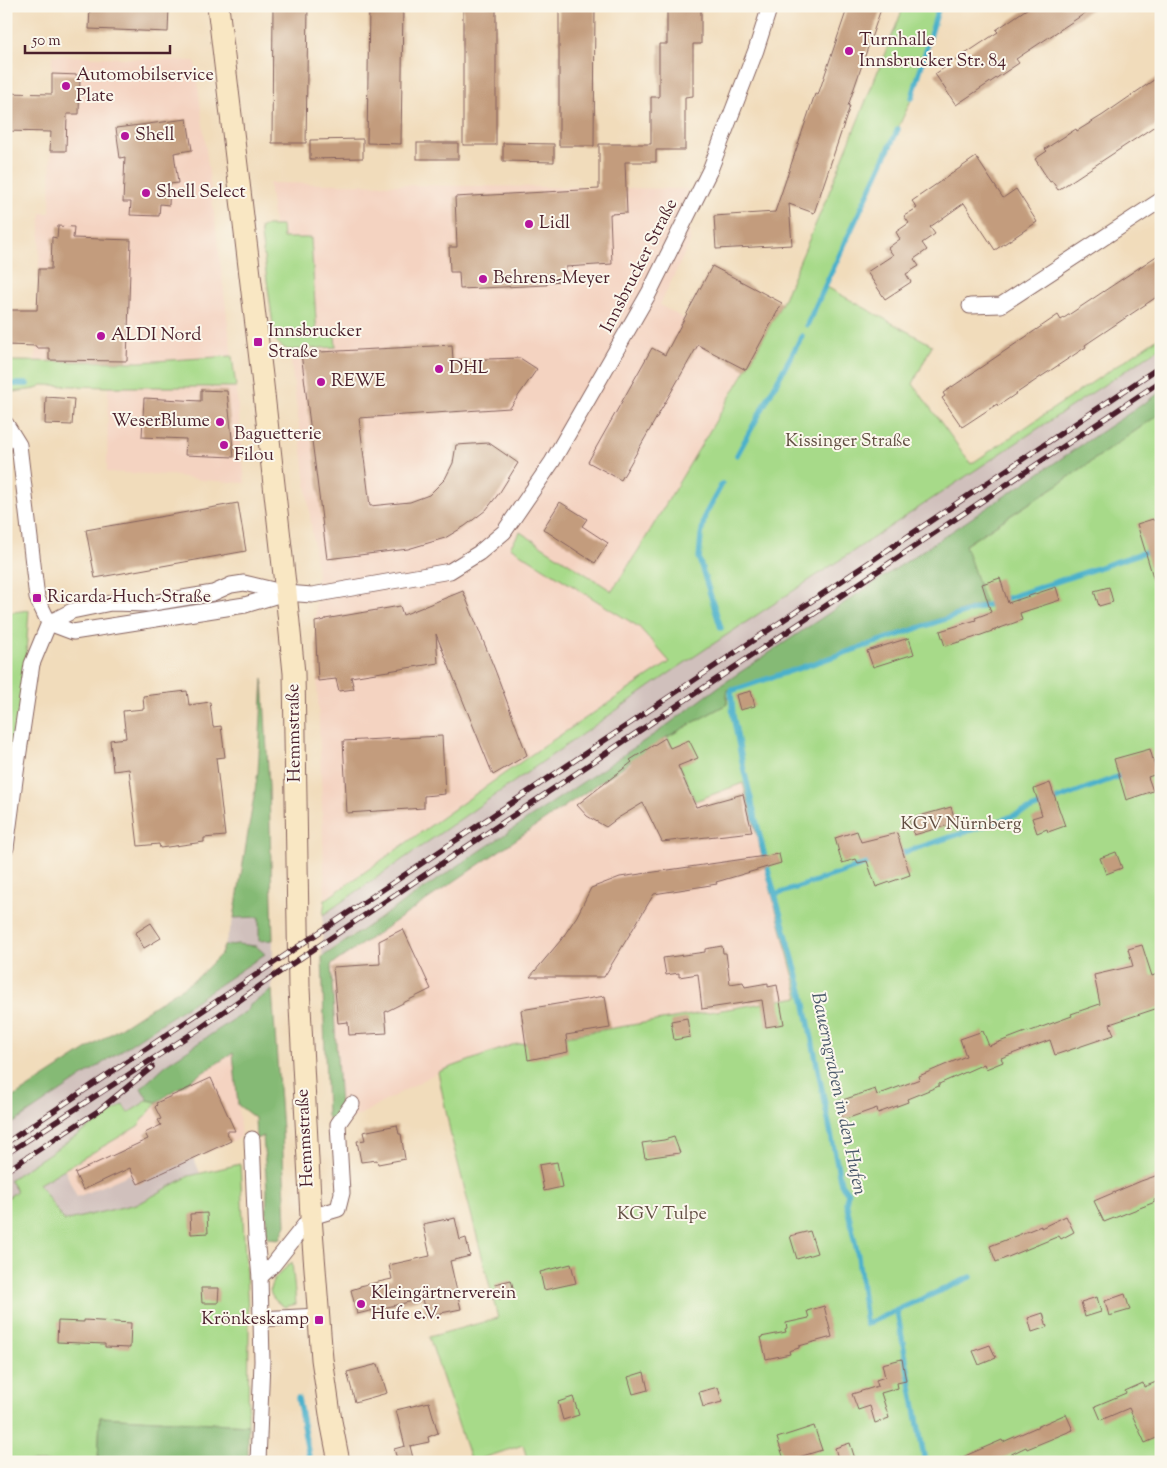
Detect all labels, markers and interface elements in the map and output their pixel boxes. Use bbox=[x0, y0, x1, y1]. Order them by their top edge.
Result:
scale bar bbox=[25, 22, 170, 54]
place label: Turnhalle Innsbrucker Str. 84 bbox=[859, 28, 1006, 75]
text: 50 m bbox=[31, 31, 61, 52]
marker: Turnhalle Innsbrucker Str. 84 bbox=[843, 45, 855, 57]
place label: Automobilservice Plate bbox=[76, 63, 214, 110]
marker: Automobilservice Plate bbox=[60, 80, 72, 92]
place label: Shell bbox=[135, 123, 174, 149]
marker: Shell bbox=[119, 130, 131, 142]
place label: Shell Select bbox=[156, 180, 246, 206]
marker: Shell Select bbox=[140, 187, 152, 199]
street label: Innsbrucker Straße bbox=[595, 194, 685, 338]
place label: Lidl bbox=[539, 211, 570, 237]
marker: Lidl bbox=[523, 218, 535, 230]
place label: Behrens-Meyer bbox=[493, 266, 610, 292]
marker: Behrens-Meyer bbox=[477, 273, 489, 285]
place label: Innsbrucker Straße bbox=[268, 319, 362, 366]
place label: ALDI Nord bbox=[111, 323, 201, 349]
marker: ALDI Nord bbox=[95, 330, 107, 342]
marker: Innsbrucker Straße bbox=[252, 336, 264, 348]
place label: DHL bbox=[449, 356, 488, 382]
marker: DHL bbox=[433, 363, 445, 375]
place label: REWE bbox=[331, 369, 386, 395]
marker: REWE bbox=[315, 376, 327, 388]
place label: WeserBlume bbox=[112, 409, 210, 435]
marker: WeserBlume bbox=[214, 416, 226, 428]
place label: Baguetterie Filou bbox=[234, 422, 322, 469]
park label: Kissinger Straße bbox=[785, 429, 911, 455]
marker: Baguetterie Filou bbox=[218, 439, 230, 451]
place label: Ricarda-Huch-Straße bbox=[47, 585, 211, 611]
marker: Ricarda-Huch-Straße bbox=[31, 592, 43, 604]
street label: Hemmstraße bbox=[281, 683, 309, 783]
park label: KGV Nürnberg bbox=[901, 812, 1022, 838]
water label: Bauerngraben in den Hufen bbox=[803, 990, 873, 1198]
street label: Hemmstraße bbox=[290, 1088, 322, 1188]
park label: KGV Tulpe bbox=[617, 1202, 707, 1228]
place label: Kleingärtnerverein Hufe e.V. bbox=[371, 1281, 517, 1328]
marker: Kleingärtnerverein Hufe e.V. bbox=[355, 1298, 367, 1310]
place label: Krönkeskamp bbox=[201, 1307, 309, 1333]
marker: Krönkeskamp bbox=[313, 1314, 325, 1326]

